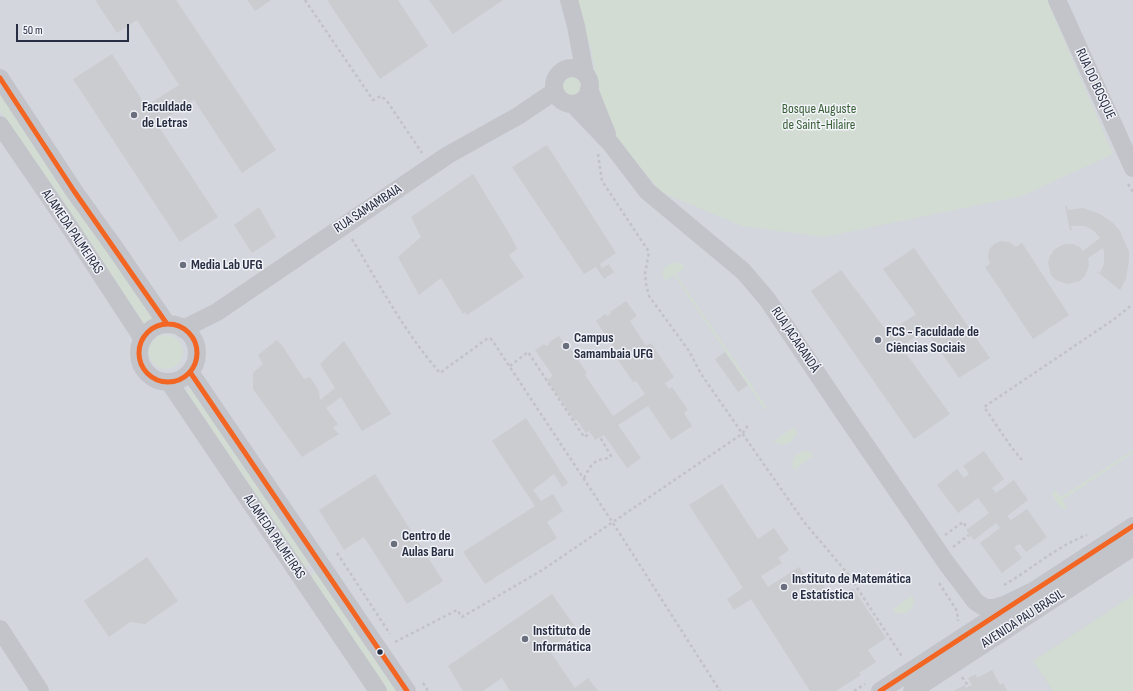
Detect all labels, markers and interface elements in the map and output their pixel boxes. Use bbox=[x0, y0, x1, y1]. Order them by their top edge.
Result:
scale bar bbox=[18, 16, 131, 42]
text: 50 m bbox=[23, 23, 43, 38]
street label: RUA DO BOSQUE bbox=[1071, 46, 1119, 122]
place label: Faculdade de Letras bbox=[142, 99, 192, 132]
park label: Bosque Auguste de Saint-Hilaire bbox=[782, 101, 856, 134]
marker: Faculdade de Letras bbox=[129, 110, 139, 120]
street label: RUA SAMAMBAIA bbox=[331, 181, 405, 237]
street label: ALAMEDA PALMEIRAS bbox=[38, 187, 106, 277]
place label: Media Lab UFG bbox=[191, 257, 263, 273]
marker: Media Lab UFG bbox=[178, 260, 188, 270]
street label: RUA JACARANDÁ bbox=[767, 304, 823, 376]
place label: FCS - Faculdade de Ciências Sociais bbox=[886, 324, 979, 356]
place label: Campus Samambaia UFG bbox=[574, 330, 653, 362]
marker: FCS - Faculdade de Ciências Sociais bbox=[873, 335, 883, 345]
marker: Campus Samambaia UFG bbox=[561, 341, 571, 351]
street label: ALAMEDA PALMEIRAS bbox=[240, 492, 308, 582]
place label: Centro de Aulas Baru bbox=[402, 528, 454, 560]
marker: Centro de Aulas Baru bbox=[389, 539, 399, 549]
place label: Instituto de Matemática e Estatística bbox=[792, 571, 911, 604]
marker: Instituto de Matemática e Estatística bbox=[779, 582, 789, 592]
street label: AVENIDA PAU BRASIL bbox=[978, 586, 1068, 652]
place label: Instituto de Informática bbox=[533, 623, 591, 656]
marker: Instituto de Informática bbox=[520, 634, 530, 644]
unlabelled marker bbox=[375, 647, 385, 657]

